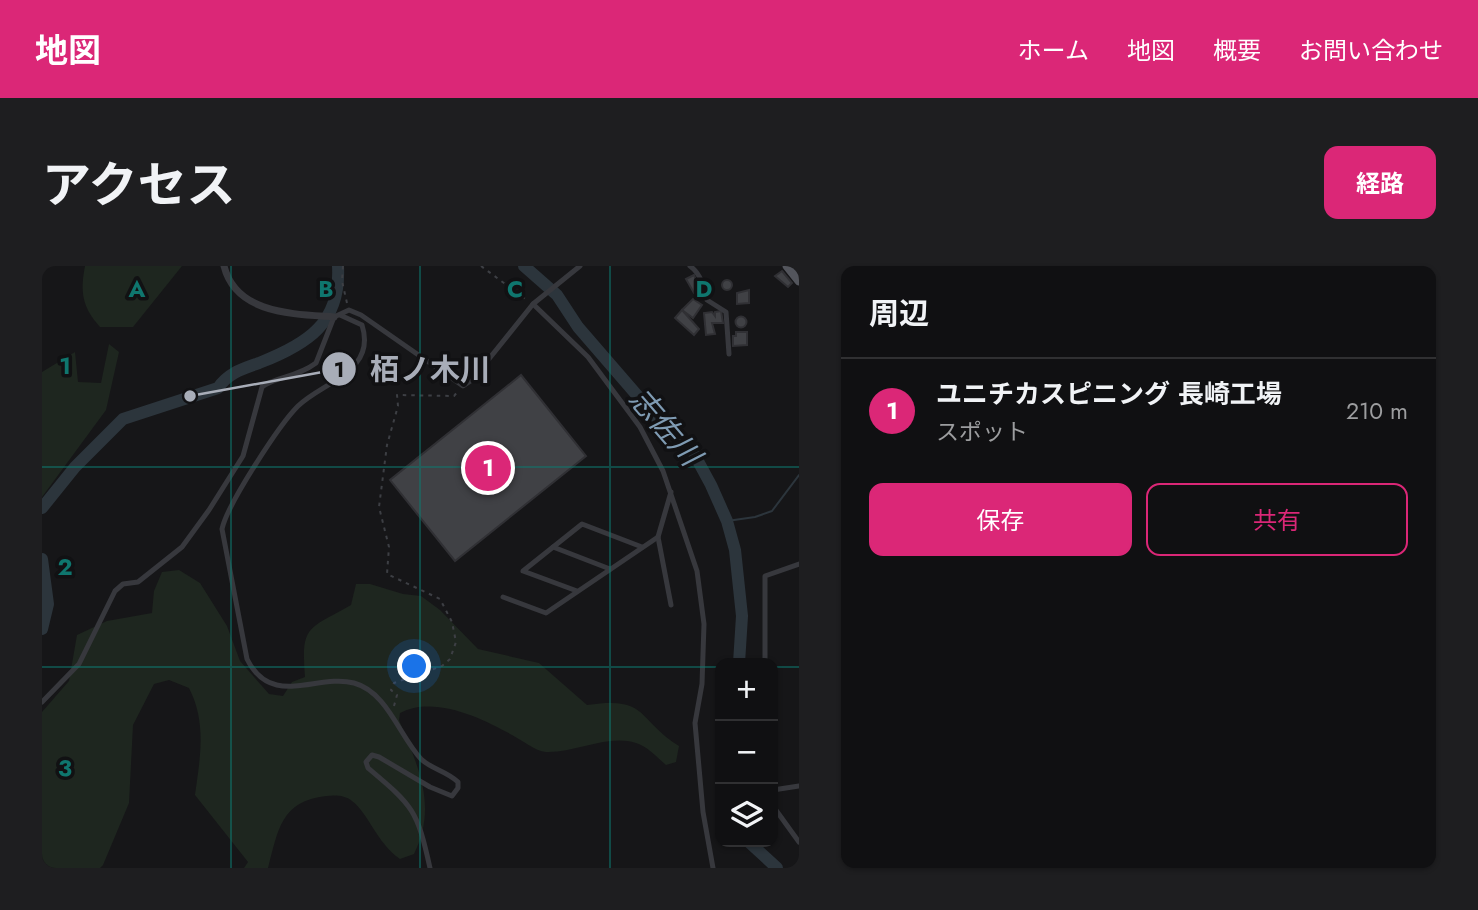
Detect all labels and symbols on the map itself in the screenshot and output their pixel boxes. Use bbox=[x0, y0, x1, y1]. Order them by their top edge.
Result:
text: A bbox=[128, 272, 146, 306]
text: B bbox=[318, 272, 334, 306]
text: C bbox=[507, 272, 523, 306]
text: D bbox=[696, 272, 713, 306]
callout: 栢ノ木川 bbox=[321, 344, 504, 395]
text: 栢ノ木川 bbox=[370, 348, 490, 391]
text: 1 bbox=[59, 349, 71, 383]
text: 1 bbox=[334, 355, 344, 385]
water label: 志佐川 bbox=[620, 379, 713, 477]
pin: 1 bbox=[465, 442, 511, 494]
text: 2 bbox=[57, 550, 73, 584]
your location bbox=[397, 649, 431, 683]
text: 3 bbox=[58, 751, 72, 785]

